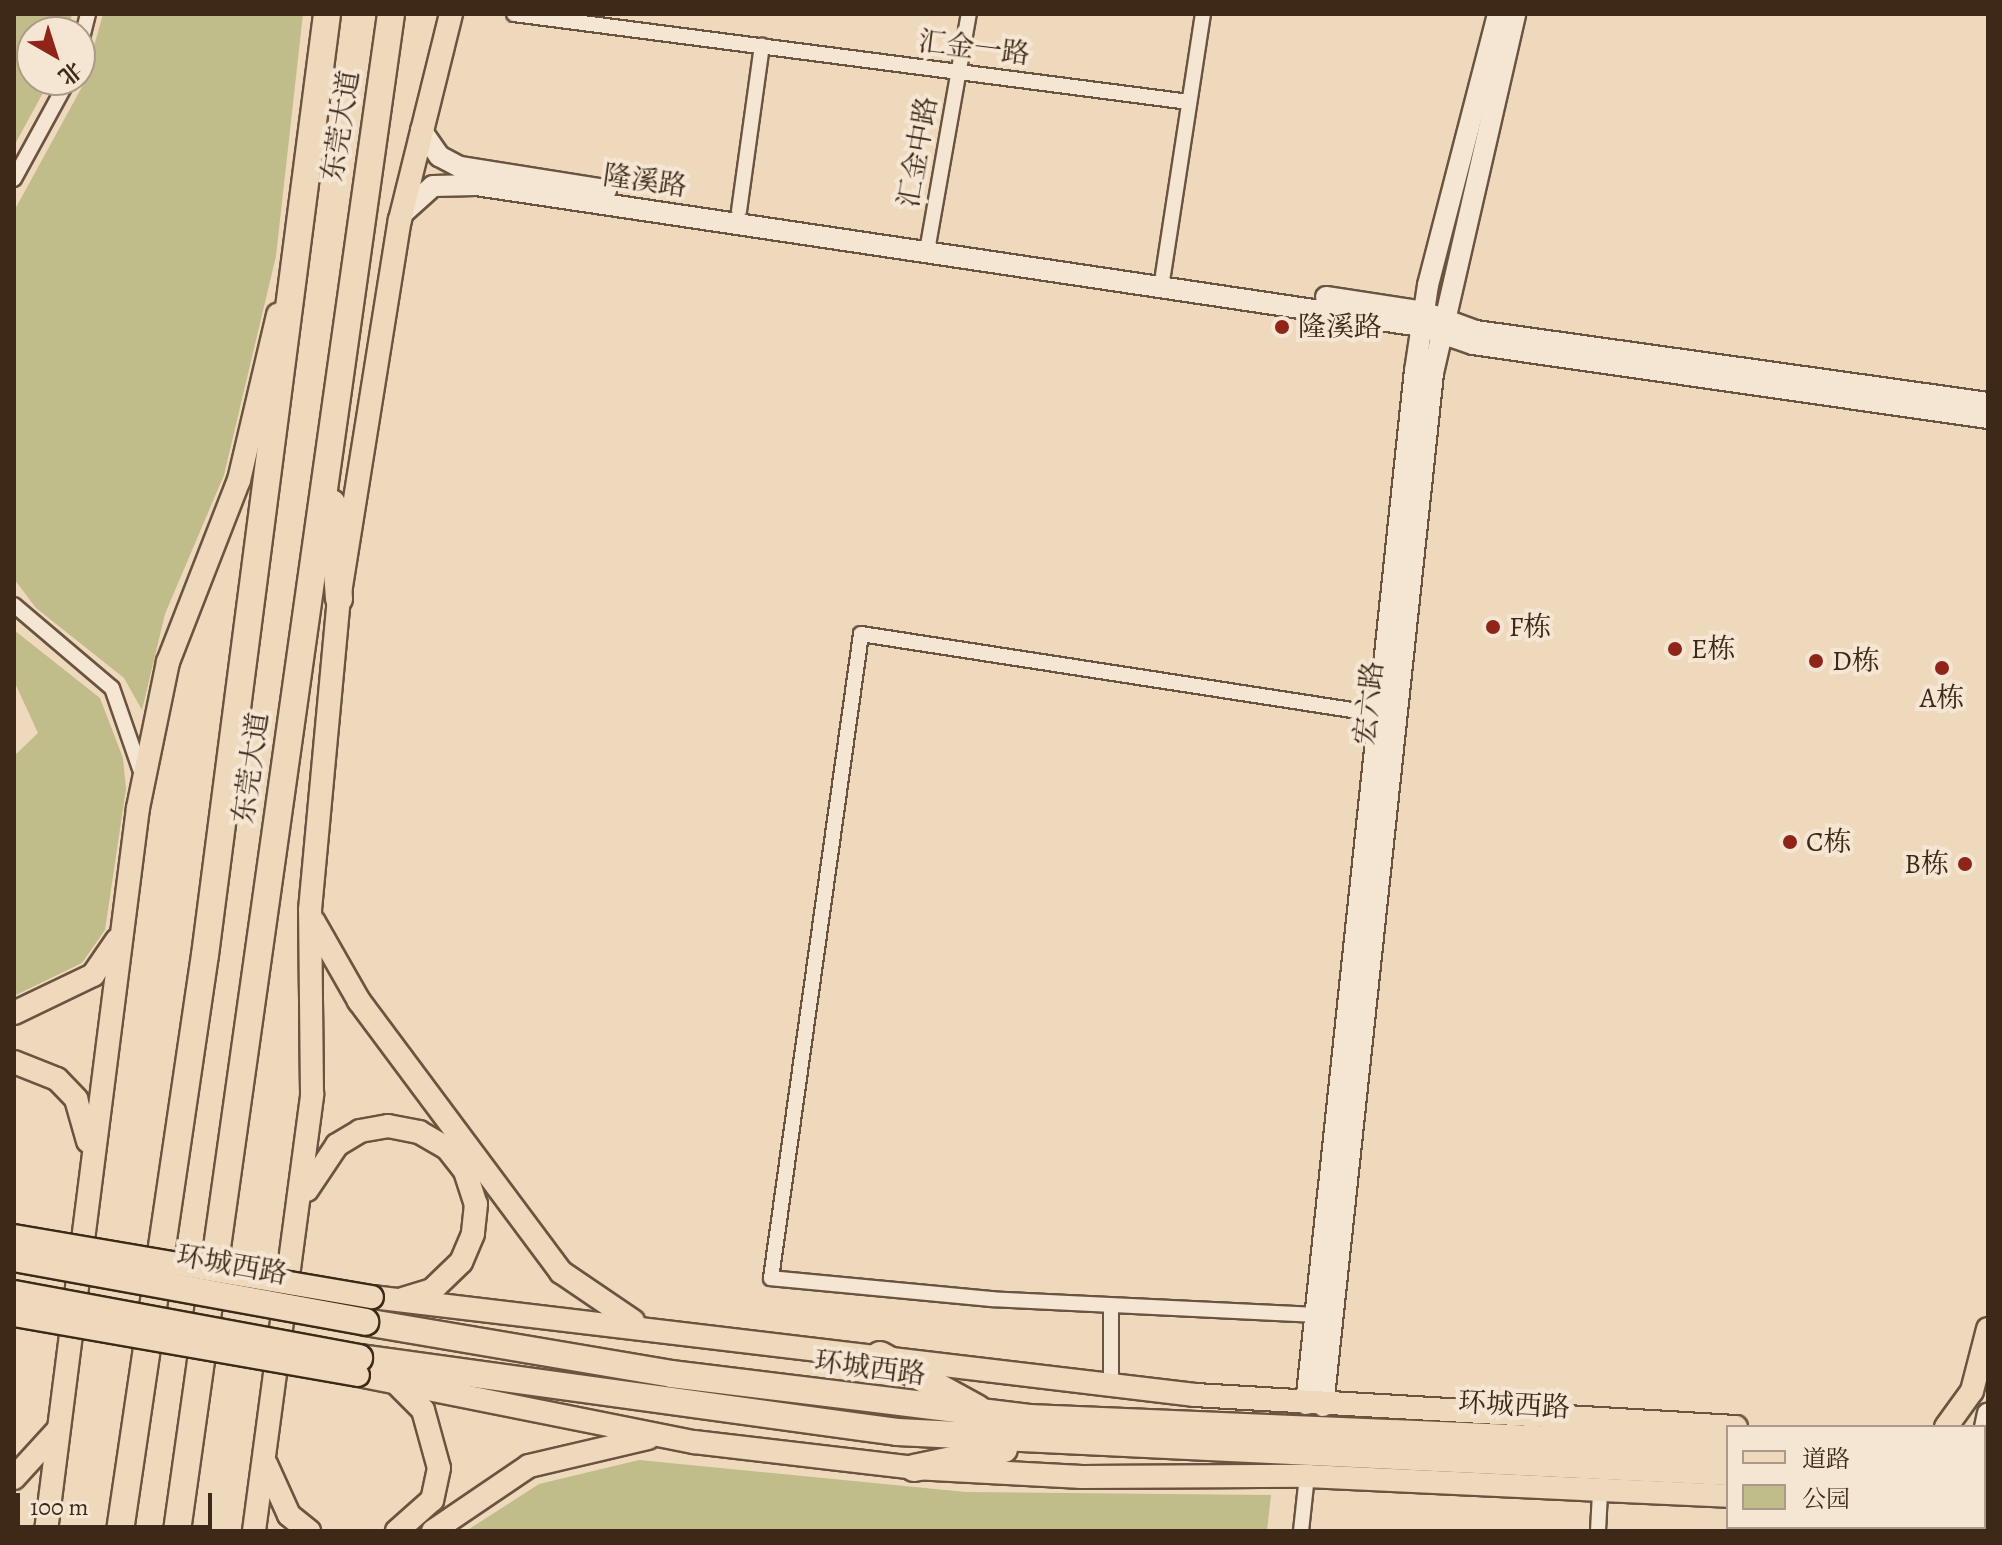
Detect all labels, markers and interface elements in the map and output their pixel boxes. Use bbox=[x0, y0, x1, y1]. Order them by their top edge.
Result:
north arrow bbox=[16, 16, 96, 96]
street label: 汇金一路 bbox=[916, 25, 1032, 71]
text: 北 bbox=[52, 55, 88, 92]
street label: 东莞大道 bbox=[316, 68, 366, 184]
street label: 汇金中路 bbox=[892, 94, 944, 210]
street label: 隆溪路 bbox=[601, 159, 689, 203]
place label: 隆溪路 bbox=[1298, 310, 1382, 344]
marker: 隆溪路 bbox=[1273, 318, 1291, 336]
place label: F栋 bbox=[1509, 610, 1551, 644]
marker: F栋 bbox=[1484, 618, 1502, 636]
place label: E栋 bbox=[1691, 632, 1736, 666]
marker: E栋 bbox=[1666, 640, 1684, 658]
place label: D栋 bbox=[1832, 644, 1880, 678]
marker: D栋 bbox=[1807, 652, 1825, 670]
street label: 宏六路 bbox=[1348, 659, 1390, 747]
marker: A栋 bbox=[1933, 659, 1951, 677]
place label: A栋 bbox=[1920, 681, 1964, 715]
street label: 东莞大道 bbox=[227, 710, 275, 826]
place label: C栋 bbox=[1806, 825, 1852, 859]
marker: C栋 bbox=[1781, 833, 1799, 851]
place label: B栋 bbox=[1904, 847, 1949, 881]
marker: B栋 bbox=[1956, 855, 1974, 873]
street label: 环城西路 bbox=[174, 1239, 290, 1291]
street label: 环城西路 bbox=[812, 1345, 928, 1391]
street label: 环城西路 bbox=[1457, 1385, 1571, 1425]
legend bbox=[1726, 1425, 1986, 1529]
text: 道路 bbox=[1802, 1443, 1850, 1475]
scale bar bbox=[20, 1477, 216, 1527]
text: 公园 bbox=[1802, 1483, 1850, 1515]
text: 100 m bbox=[30, 1491, 89, 1523]

